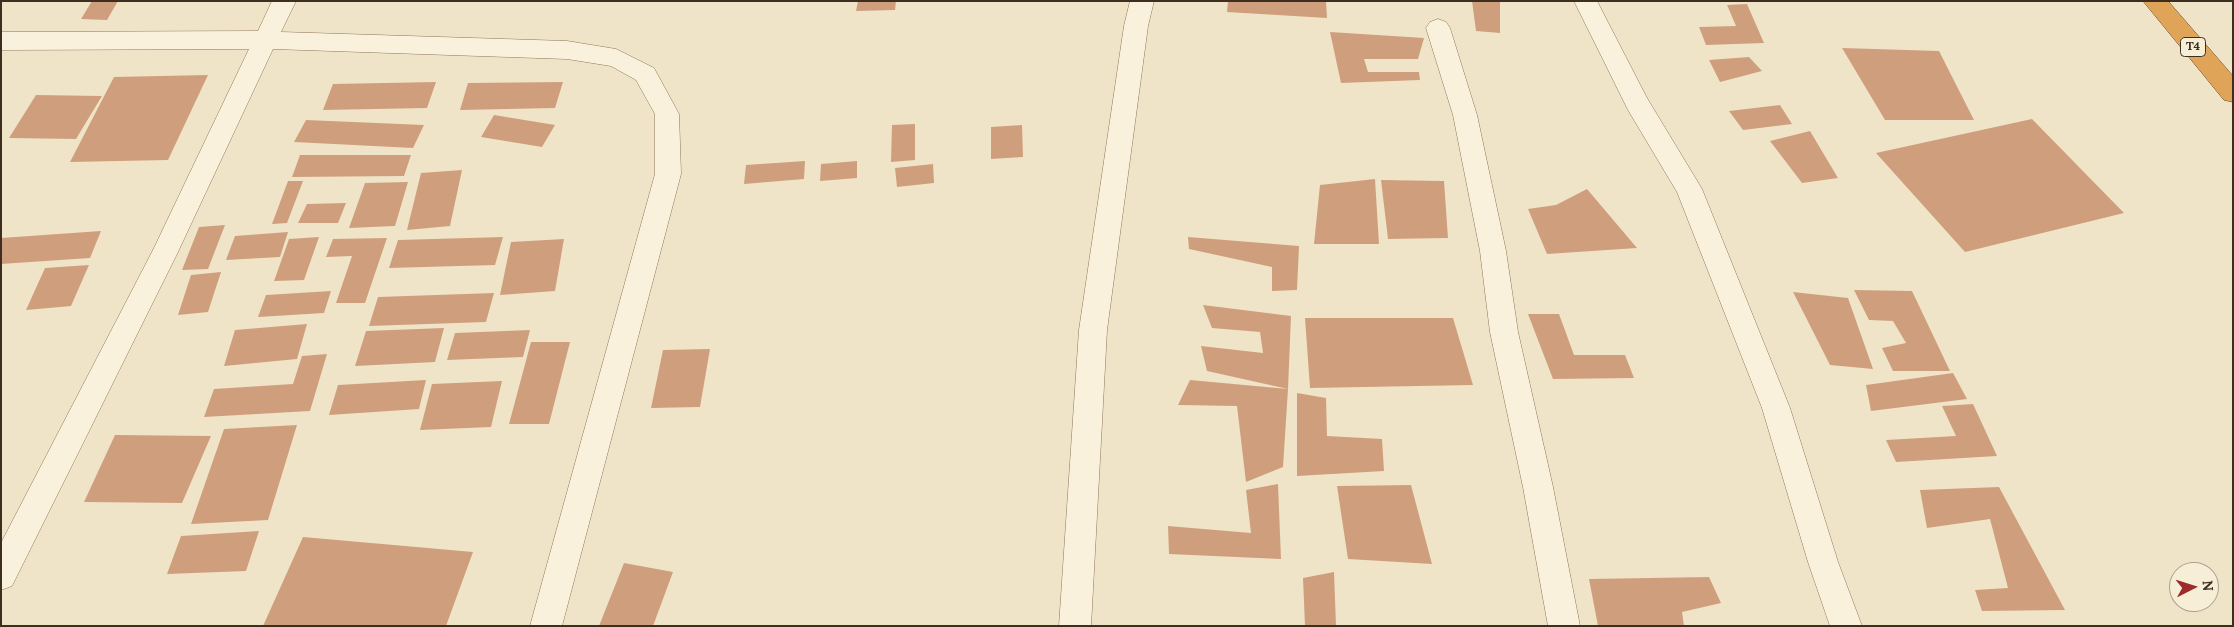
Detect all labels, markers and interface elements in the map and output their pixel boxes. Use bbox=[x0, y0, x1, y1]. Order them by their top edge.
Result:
road number: T4 bbox=[2180, 38, 2206, 56]
north arrow bbox=[2169, 562, 2219, 612]
text: N bbox=[2199, 580, 2217, 592]

